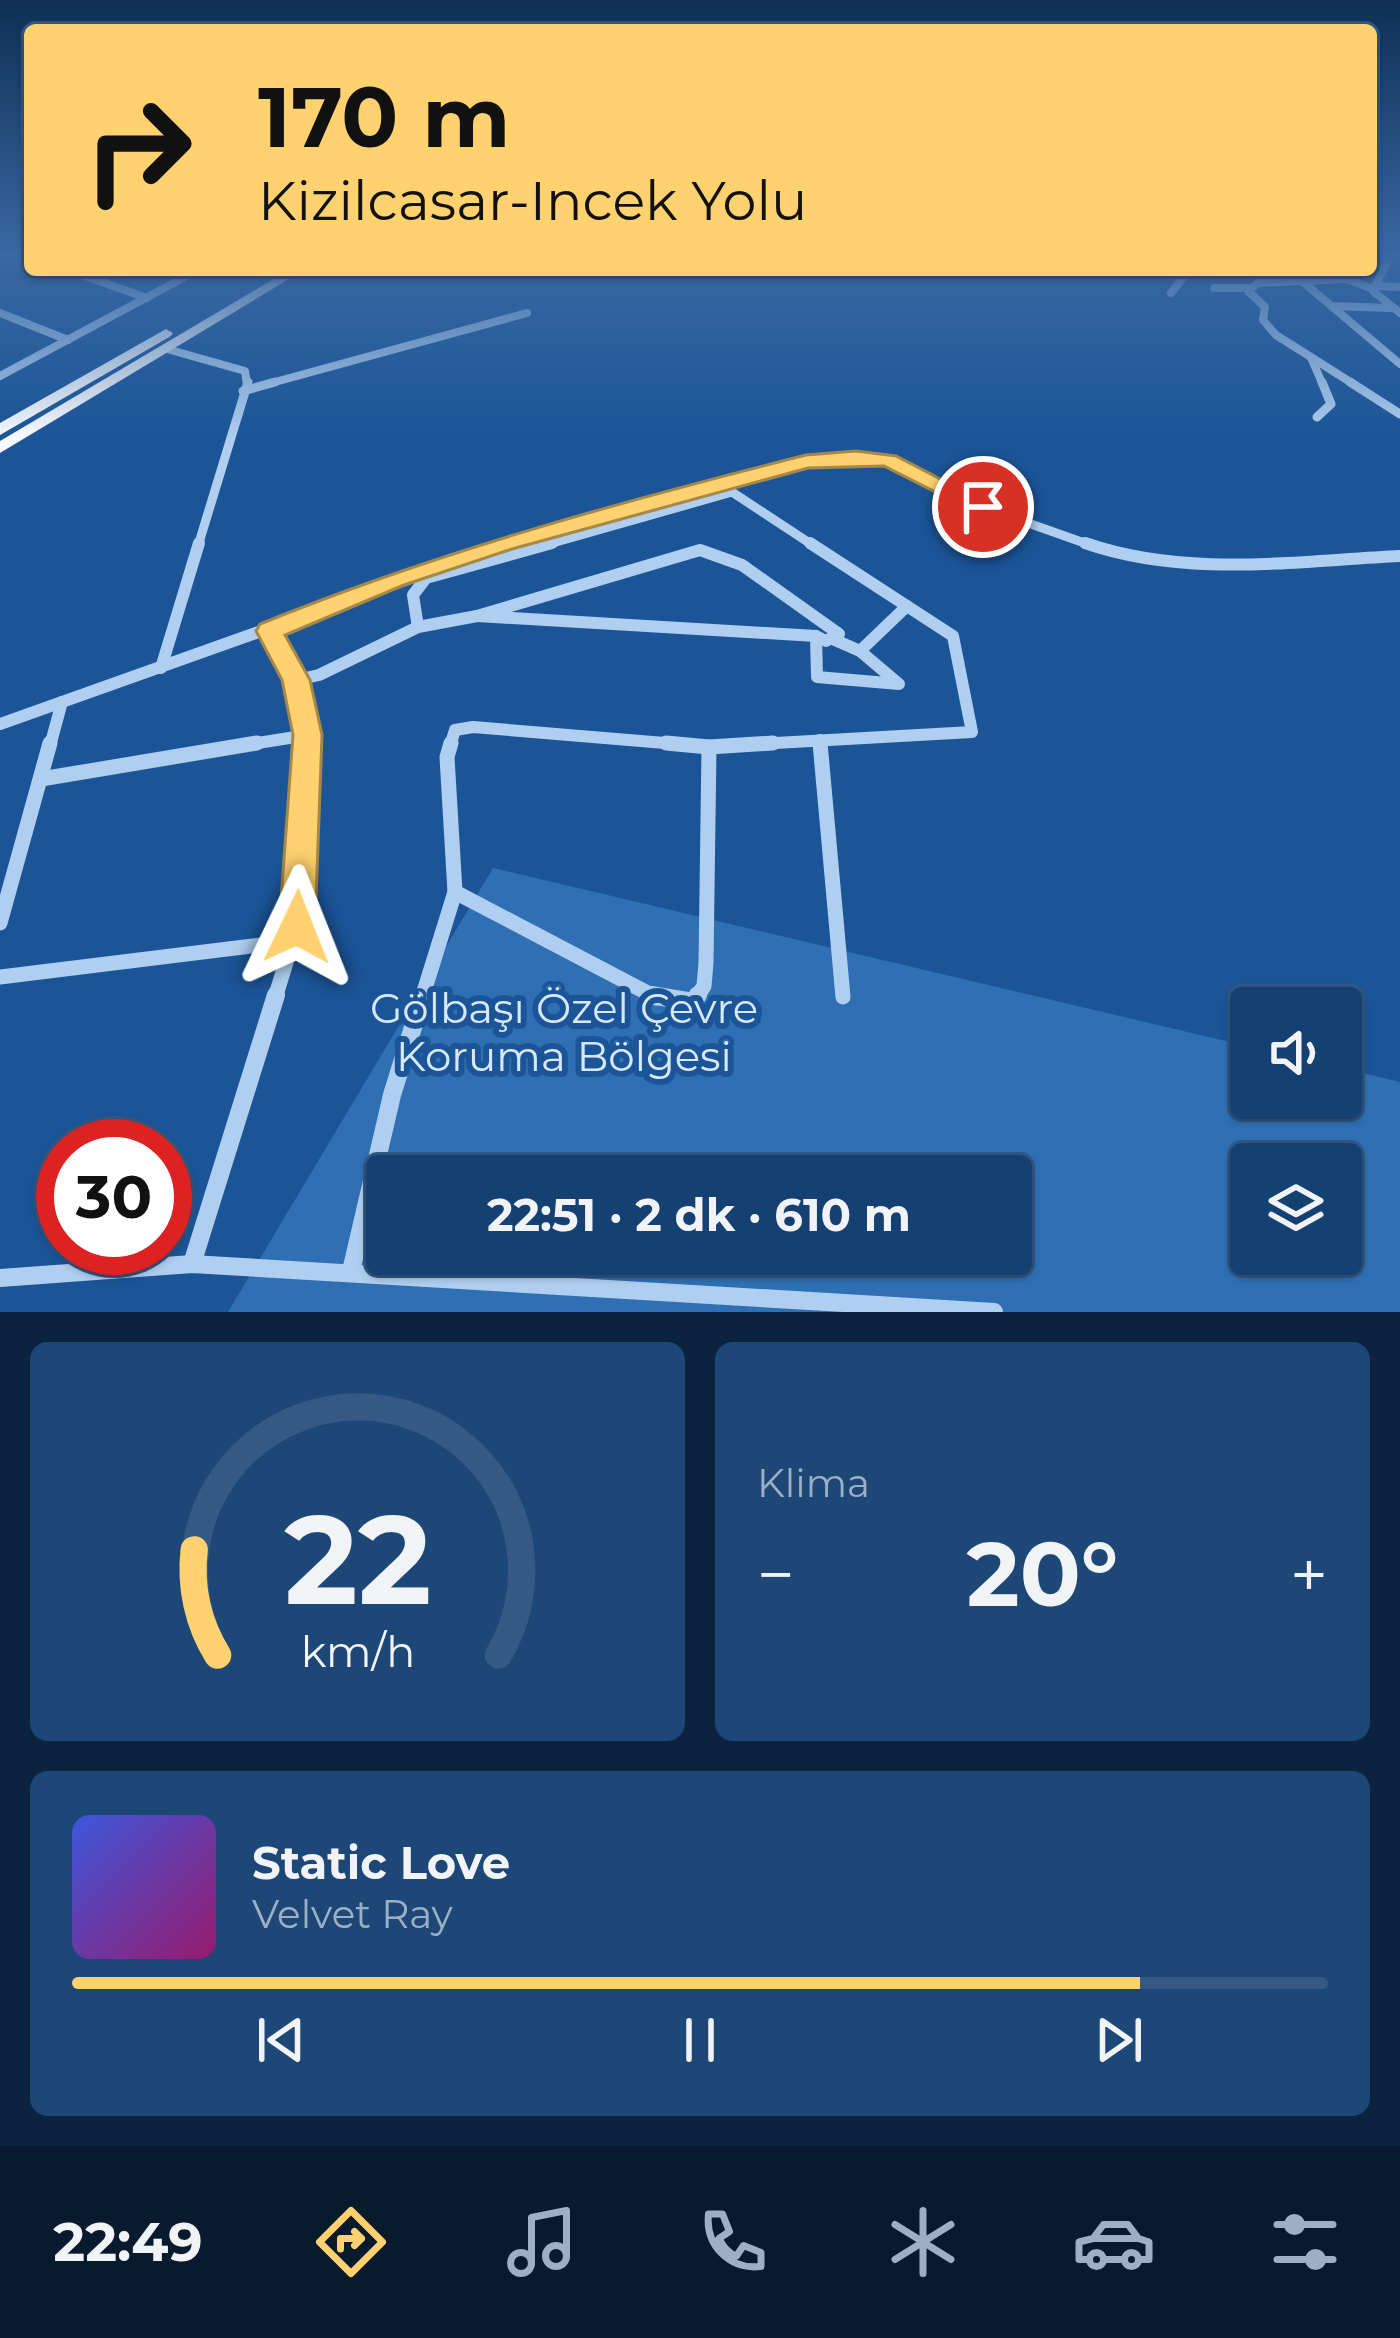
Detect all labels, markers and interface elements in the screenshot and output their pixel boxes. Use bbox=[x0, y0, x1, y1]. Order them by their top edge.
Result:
text: 170 m bbox=[258, 66, 510, 168]
icon: right bbox=[60, 72, 216, 228]
text: Kizilcasar-Incek Yolu bbox=[258, 168, 807, 234]
pin bbox=[932, 456, 1034, 558]
icon: arrive bbox=[950, 474, 1016, 540]
position arrow bbox=[234, 864, 360, 990]
park label: Gölbaşı Özel Çevre Koruma Bölgesi bbox=[370, 982, 758, 1082]
map controls bbox=[1230, 987, 1362, 1275]
button: sound bbox=[1230, 987, 1362, 1119]
speed limit sign: 30 bbox=[36, 1119, 192, 1275]
button: layers bbox=[1230, 1143, 1362, 1275]
text: 22:51 · 2 dk · 610 m bbox=[487, 1187, 911, 1242]
text: Klima bbox=[757, 1459, 870, 1507]
text: 22 bbox=[284, 1483, 431, 1635]
text: 20° bbox=[967, 1519, 1118, 1629]
text: − bbox=[757, 1534, 795, 1615]
text: + bbox=[1290, 1534, 1328, 1615]
text: km/h bbox=[300, 1624, 415, 1677]
text: Static Love bbox=[252, 1835, 510, 1890]
text: Velvet Ray bbox=[252, 1890, 453, 1938]
icon: previous bbox=[248, 2007, 314, 2073]
icon: pause bbox=[667, 2007, 733, 2073]
icon: next bbox=[1086, 2007, 1152, 2073]
icon: directions bbox=[309, 2200, 393, 2284]
icon: music bbox=[500, 2200, 584, 2284]
icon: phone bbox=[691, 2200, 775, 2284]
icon: climate bbox=[881, 2200, 965, 2284]
icon: car bbox=[1072, 2200, 1156, 2284]
icon: filters bbox=[1263, 2200, 1347, 2284]
text: 22:49 bbox=[53, 2209, 203, 2275]

